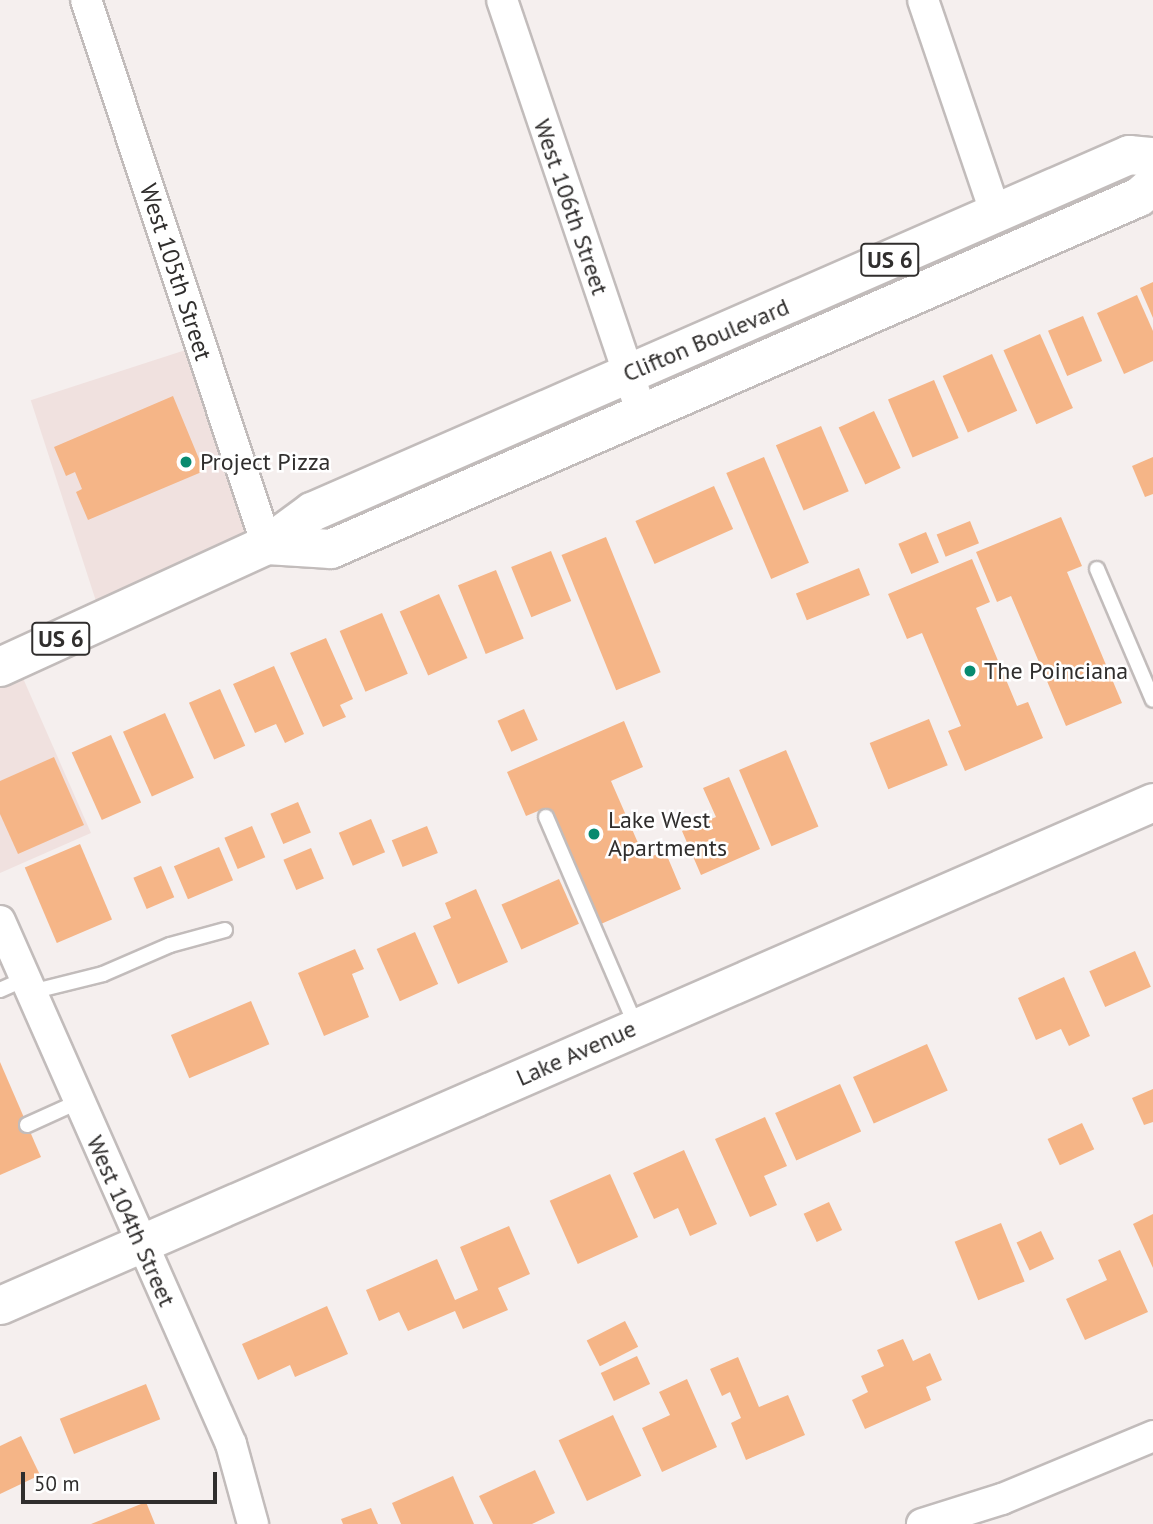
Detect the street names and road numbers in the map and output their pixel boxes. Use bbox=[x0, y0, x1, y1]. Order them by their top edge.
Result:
street label: West 106th Street bbox=[527, 115, 615, 299]
street label: West 105th Street bbox=[134, 180, 218, 364]
road number: US 6 bbox=[860, 241, 920, 280]
street label: Clifton Boulevard bbox=[619, 292, 793, 388]
road number: US 6 bbox=[31, 620, 91, 659]
street label: Lake Avenue bbox=[511, 1014, 641, 1092]
street label: West 104th Street bbox=[80, 1131, 182, 1311]

